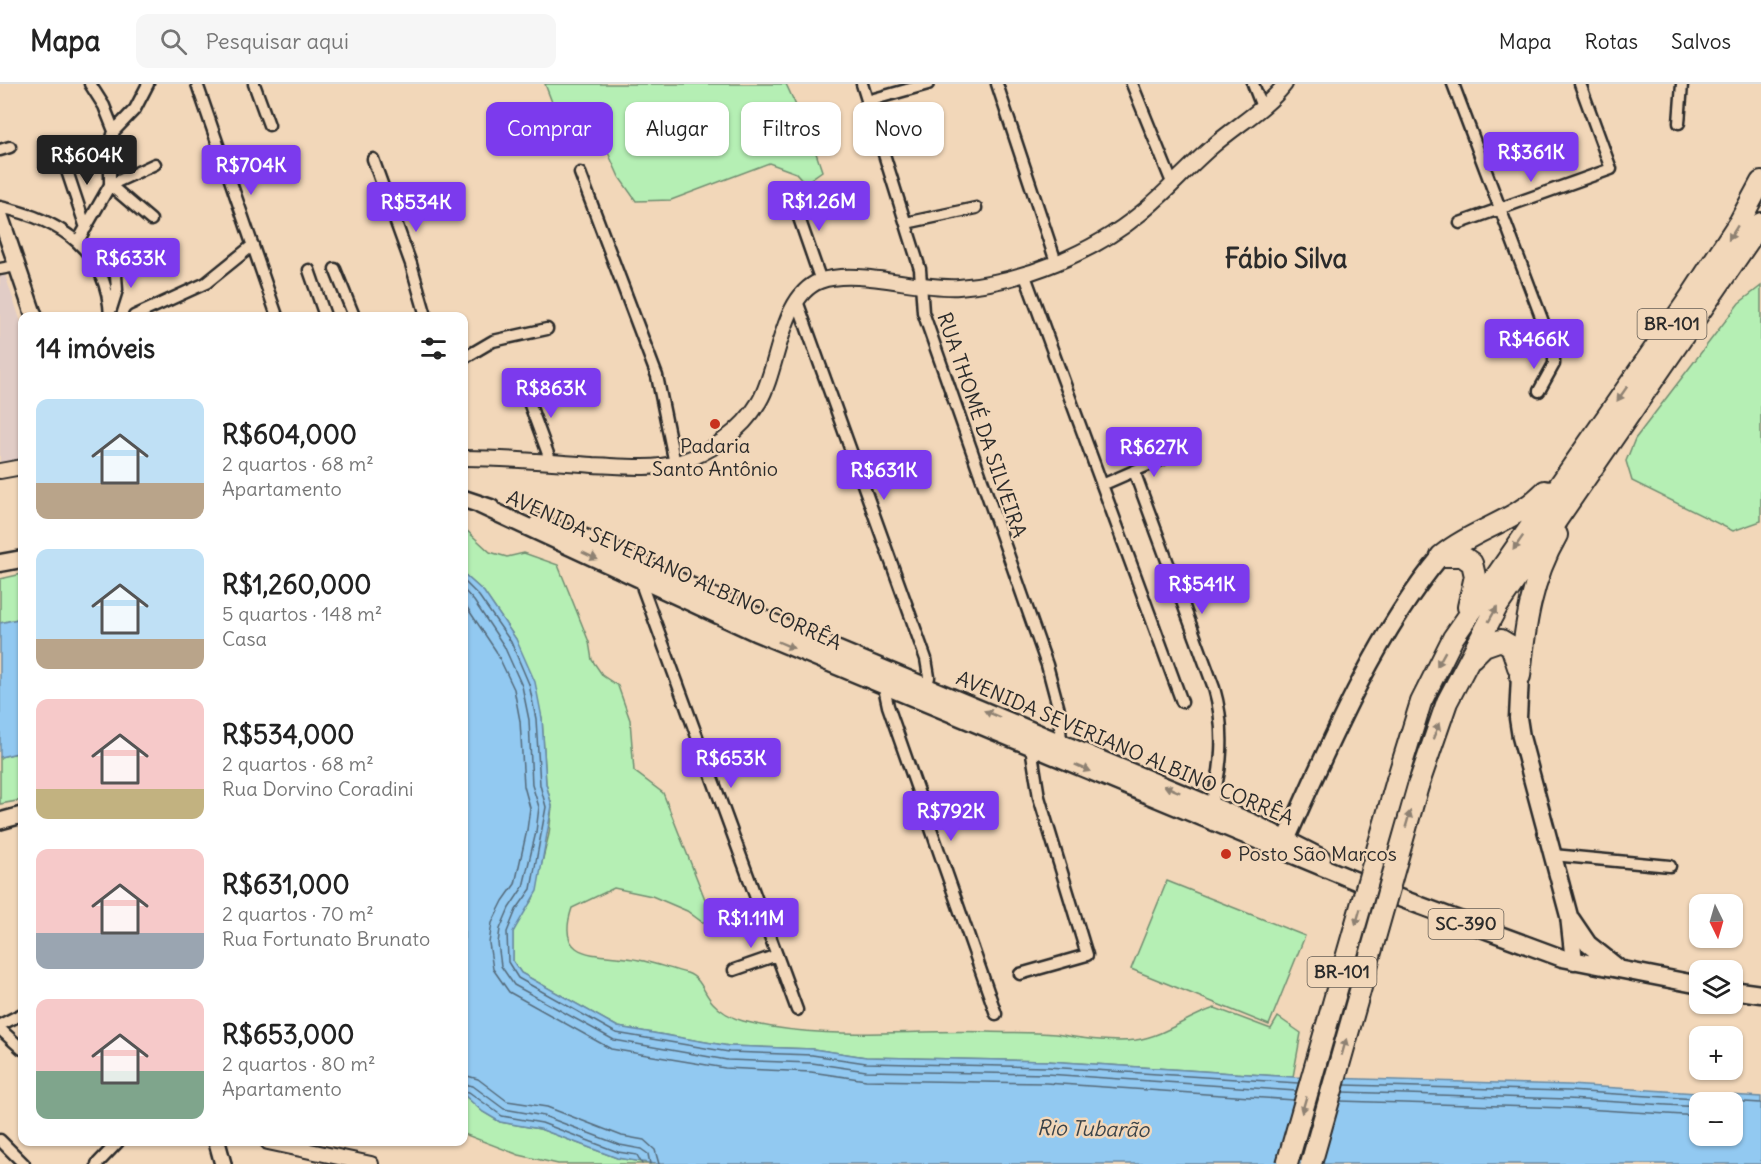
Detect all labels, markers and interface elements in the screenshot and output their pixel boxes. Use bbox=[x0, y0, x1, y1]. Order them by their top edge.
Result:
search box bbox=[136, 14, 556, 68]
text: Mapa bbox=[30, 23, 100, 59]
icon: search bbox=[157, 25, 190, 58]
text: Pesquisar aqui bbox=[205, 27, 349, 55]
text: Mapa bbox=[1499, 28, 1552, 55]
text: Rotas bbox=[1585, 28, 1638, 55]
text: Salvos bbox=[1671, 28, 1731, 55]
chip: Comprar bbox=[486, 102, 613, 156]
chip: Alugar bbox=[625, 102, 729, 156]
chip: Filtros bbox=[741, 102, 841, 156]
chip: Novo bbox=[853, 102, 944, 156]
pin: R$361K bbox=[1482, 132, 1580, 183]
pin: R$604K bbox=[38, 135, 136, 186]
text: R$361K bbox=[1498, 139, 1565, 164]
text: R$604K bbox=[51, 142, 123, 167]
pin: R$704K bbox=[202, 145, 300, 196]
text: R$704K bbox=[216, 152, 286, 177]
pin: R$1.26M bbox=[764, 181, 874, 232]
pin: R$534K bbox=[367, 182, 465, 233]
text: R$1.26M bbox=[782, 188, 856, 213]
text: R$534K bbox=[381, 189, 451, 214]
one-way arrow bbox=[1727, 225, 1738, 241]
pin: R$633K bbox=[82, 238, 180, 289]
district label: Fábio Silva bbox=[1225, 242, 1348, 275]
text: R$633K bbox=[96, 245, 166, 270]
street label: RUA THOMÉ DA SILVEIRA bbox=[932, 309, 1033, 541]
road number: BR-101 bbox=[1638, 309, 1706, 339]
pin: R$466K bbox=[1485, 319, 1583, 370]
text: R$466K bbox=[1499, 326, 1569, 351]
text: 14 imóveis bbox=[36, 332, 155, 365]
icon: filters bbox=[417, 332, 450, 365]
pin: R$863K bbox=[502, 368, 600, 419]
text: R$863K bbox=[516, 375, 586, 400]
one-way arrow bbox=[1616, 386, 1628, 402]
marker: Padaria Santo Antônio bbox=[708, 417, 722, 431]
text: R$604,000 bbox=[222, 418, 357, 451]
icon: home bbox=[84, 423, 156, 495]
pin: R$627K bbox=[1105, 427, 1203, 478]
place label: Padaria Santo Antônio bbox=[652, 433, 778, 481]
text: R$627K bbox=[1120, 434, 1188, 459]
pin: R$631K bbox=[835, 450, 933, 501]
text: 2 quartos · 68 m² bbox=[222, 451, 374, 476]
text: R$631K bbox=[851, 457, 917, 482]
text: Apartamento bbox=[222, 476, 342, 501]
street label: AVENIDA SEVERIANO ALBINO CORRÊA bbox=[503, 484, 846, 655]
one-way arrow bbox=[1512, 535, 1524, 551]
one-way arrow bbox=[581, 552, 598, 561]
pin: R$541K bbox=[1153, 564, 1251, 615]
text: R$1,260,000 bbox=[222, 568, 371, 601]
text: R$541K bbox=[1169, 571, 1235, 596]
icon: home bbox=[84, 573, 156, 645]
text: 5 quartos · 148 m² bbox=[222, 601, 382, 626]
one-way arrow bbox=[1488, 605, 1498, 622]
text: Casa bbox=[222, 626, 267, 651]
one-way arrow bbox=[778, 640, 796, 650]
one-way arrow bbox=[1436, 651, 1446, 668]
street label: AVENIDA SEVERIANO ALBINO CORRÊA bbox=[953, 665, 1298, 830]
one-way arrow bbox=[983, 709, 1001, 719]
text: R$534,000 bbox=[222, 718, 354, 751]
one-way arrow bbox=[1431, 721, 1441, 739]
icon: home bbox=[84, 723, 156, 795]
pin: R$653K bbox=[682, 738, 780, 789]
text: R$653K bbox=[696, 745, 766, 770]
text: 2 quartos · 68 m² bbox=[222, 751, 374, 776]
one-way arrow bbox=[1074, 764, 1092, 773]
text: Rua Dorvino Coradini bbox=[222, 776, 414, 801]
one-way arrow bbox=[1163, 784, 1181, 794]
pin: R$792K bbox=[902, 791, 1000, 842]
text: R$792K bbox=[917, 798, 985, 823]
one-way arrow bbox=[1404, 810, 1414, 828]
place label: Posto São Marcos bbox=[1238, 841, 1397, 866]
marker: Posto São Marcos bbox=[1219, 847, 1233, 861]
text: R$631,000 bbox=[222, 868, 350, 901]
icon: home bbox=[84, 873, 156, 945]
north arrow bbox=[1689, 894, 1743, 948]
map controls bbox=[1689, 894, 1743, 1146]
pin: R$1.11M bbox=[696, 898, 806, 949]
text: 2 quartos · 70 m² bbox=[222, 901, 374, 926]
text: R$1.11M bbox=[718, 905, 784, 930]
one-way arrow bbox=[1353, 908, 1362, 926]
road number: SC-390 bbox=[1428, 909, 1504, 939]
text: Rua Fortunato Brunato bbox=[222, 926, 430, 951]
road number: BR-101 bbox=[1308, 957, 1376, 987]
button: layers bbox=[1689, 960, 1743, 1014]
text: R$653,000 bbox=[222, 1018, 354, 1051]
icon: home bbox=[84, 1023, 156, 1095]
button: + bbox=[1689, 1026, 1743, 1080]
one-way arrow bbox=[1340, 1038, 1349, 1056]
text: 2 quartos · 80 m² bbox=[222, 1051, 375, 1076]
text: Apartamento bbox=[222, 1076, 342, 1101]
button: − bbox=[1689, 1092, 1743, 1146]
one-way arrow bbox=[1299, 1096, 1308, 1114]
water label: Rio Tubarão bbox=[1037, 1114, 1151, 1143]

